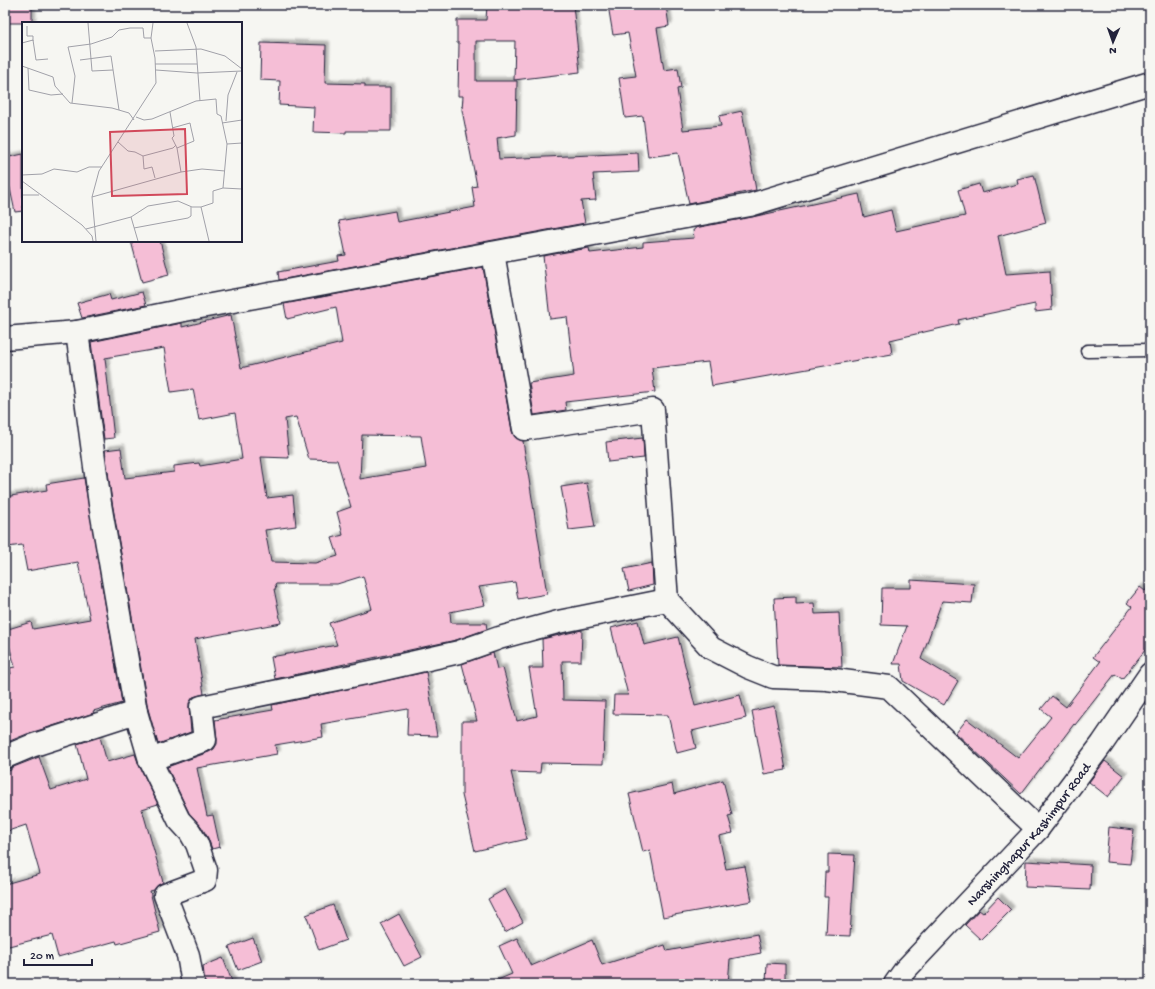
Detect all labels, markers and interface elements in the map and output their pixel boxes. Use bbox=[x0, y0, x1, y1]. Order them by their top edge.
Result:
inset map bbox=[22, 22, 242, 242]
north arrow bbox=[1093, 22, 1133, 62]
text: N bbox=[1109, 44, 1117, 56]
street label: Narshinghapur Kashimpur Road bbox=[964, 759, 1097, 910]
scale bar bbox=[24, 941, 92, 967]
text: 20 m bbox=[30, 950, 55, 964]

